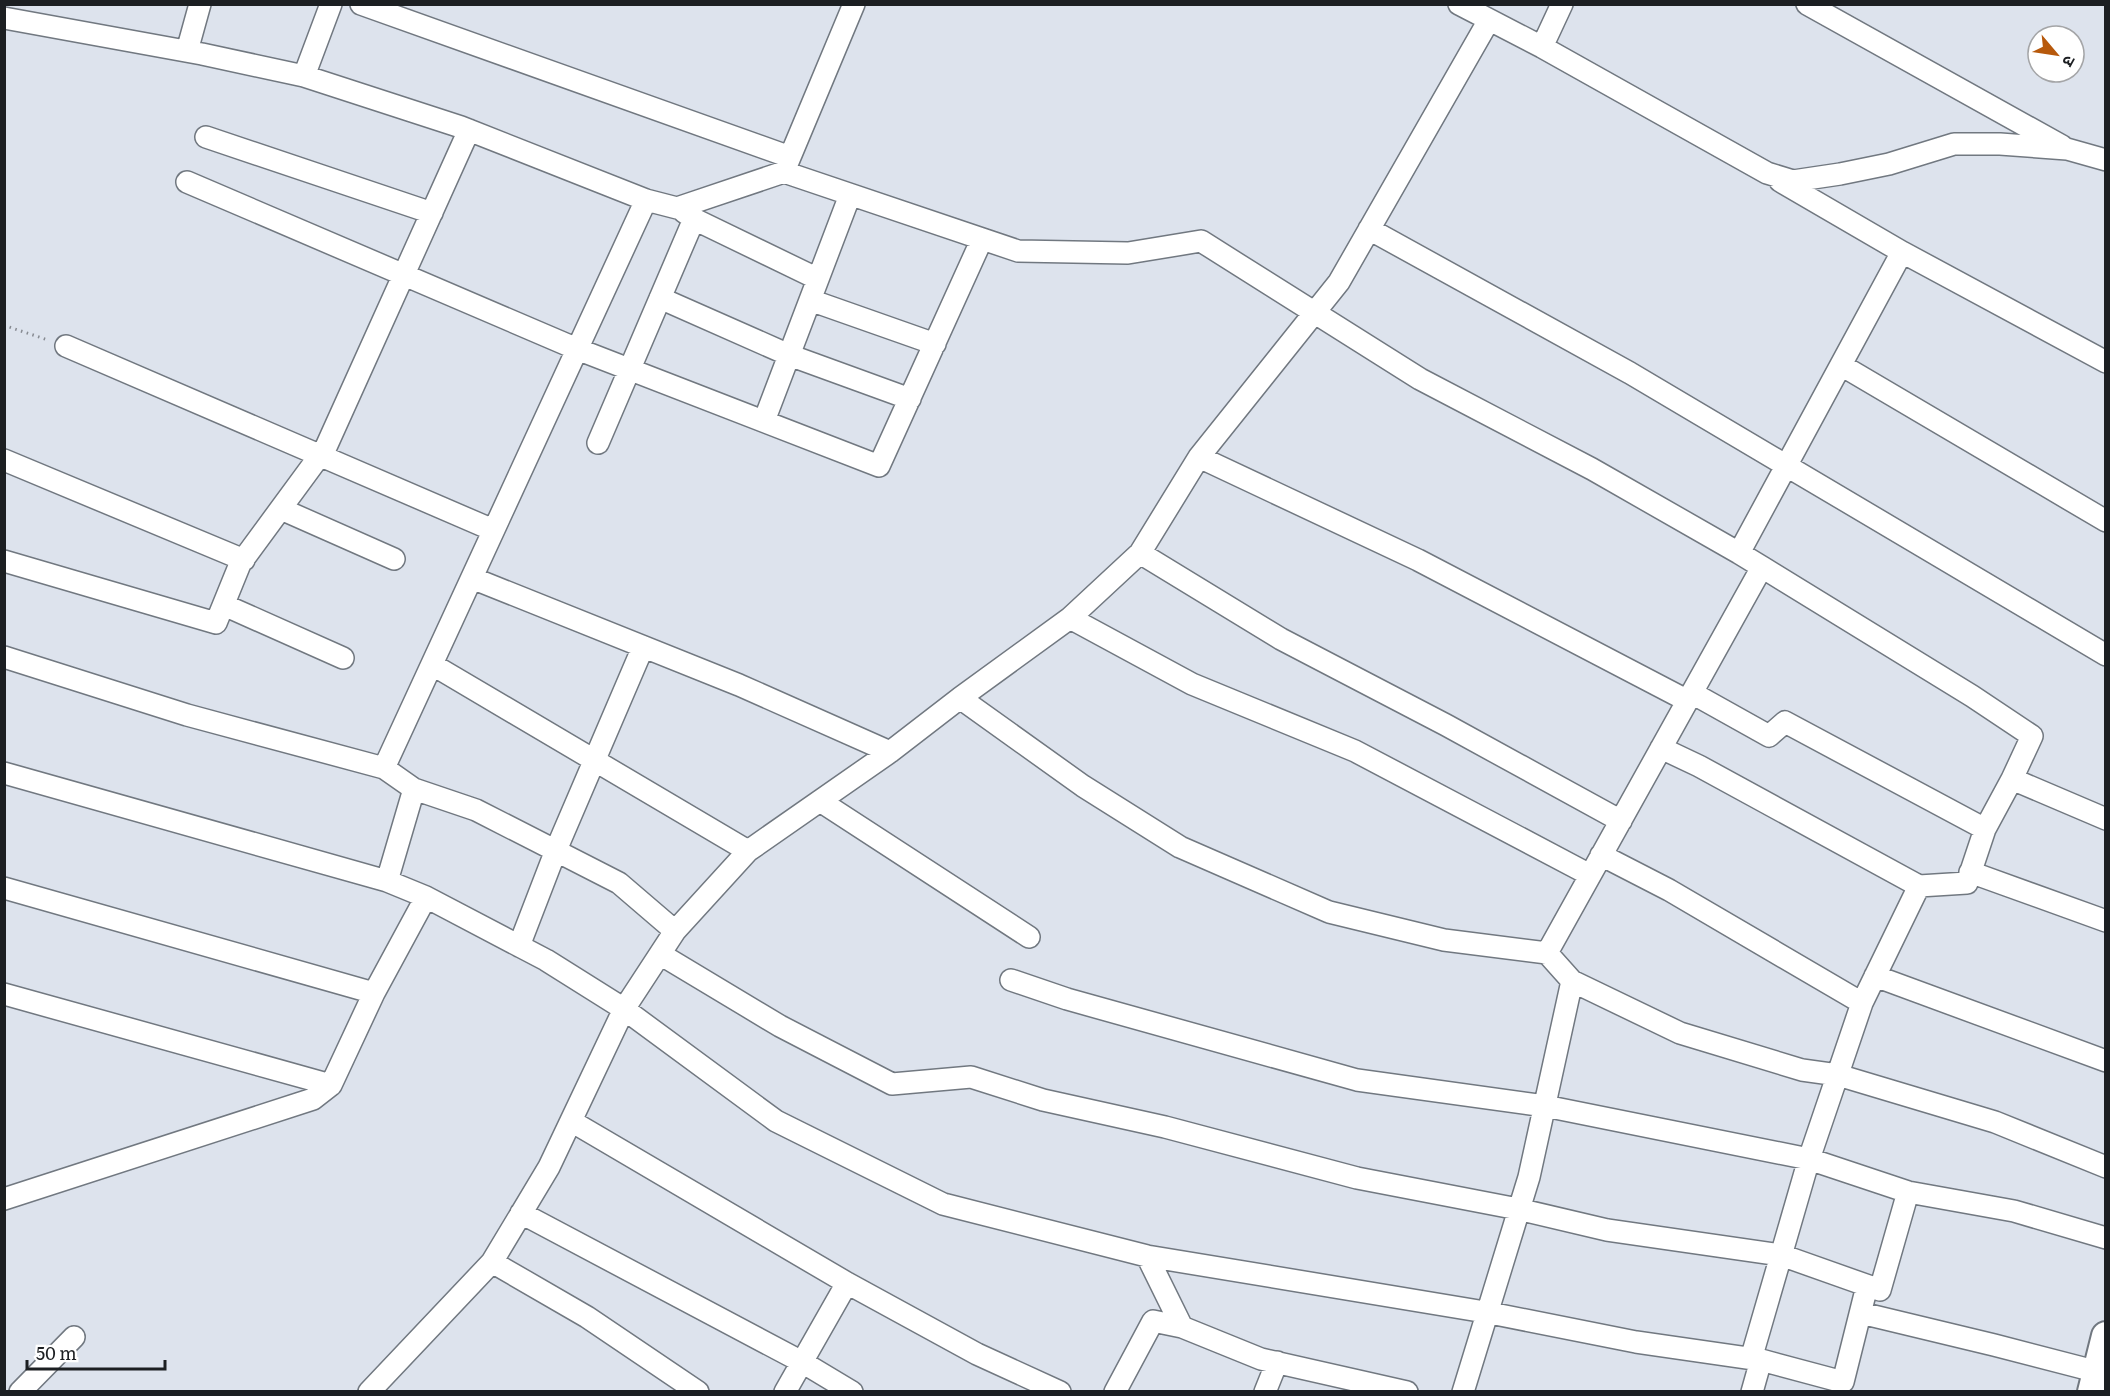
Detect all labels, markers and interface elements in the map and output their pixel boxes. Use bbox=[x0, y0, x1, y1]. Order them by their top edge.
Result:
north arrow bbox=[2026, 24, 2086, 84]
text: उ bbox=[2057, 52, 2083, 72]
scale bar bbox=[27, 1333, 165, 1371]
text: 50 m bbox=[36, 1339, 77, 1366]

